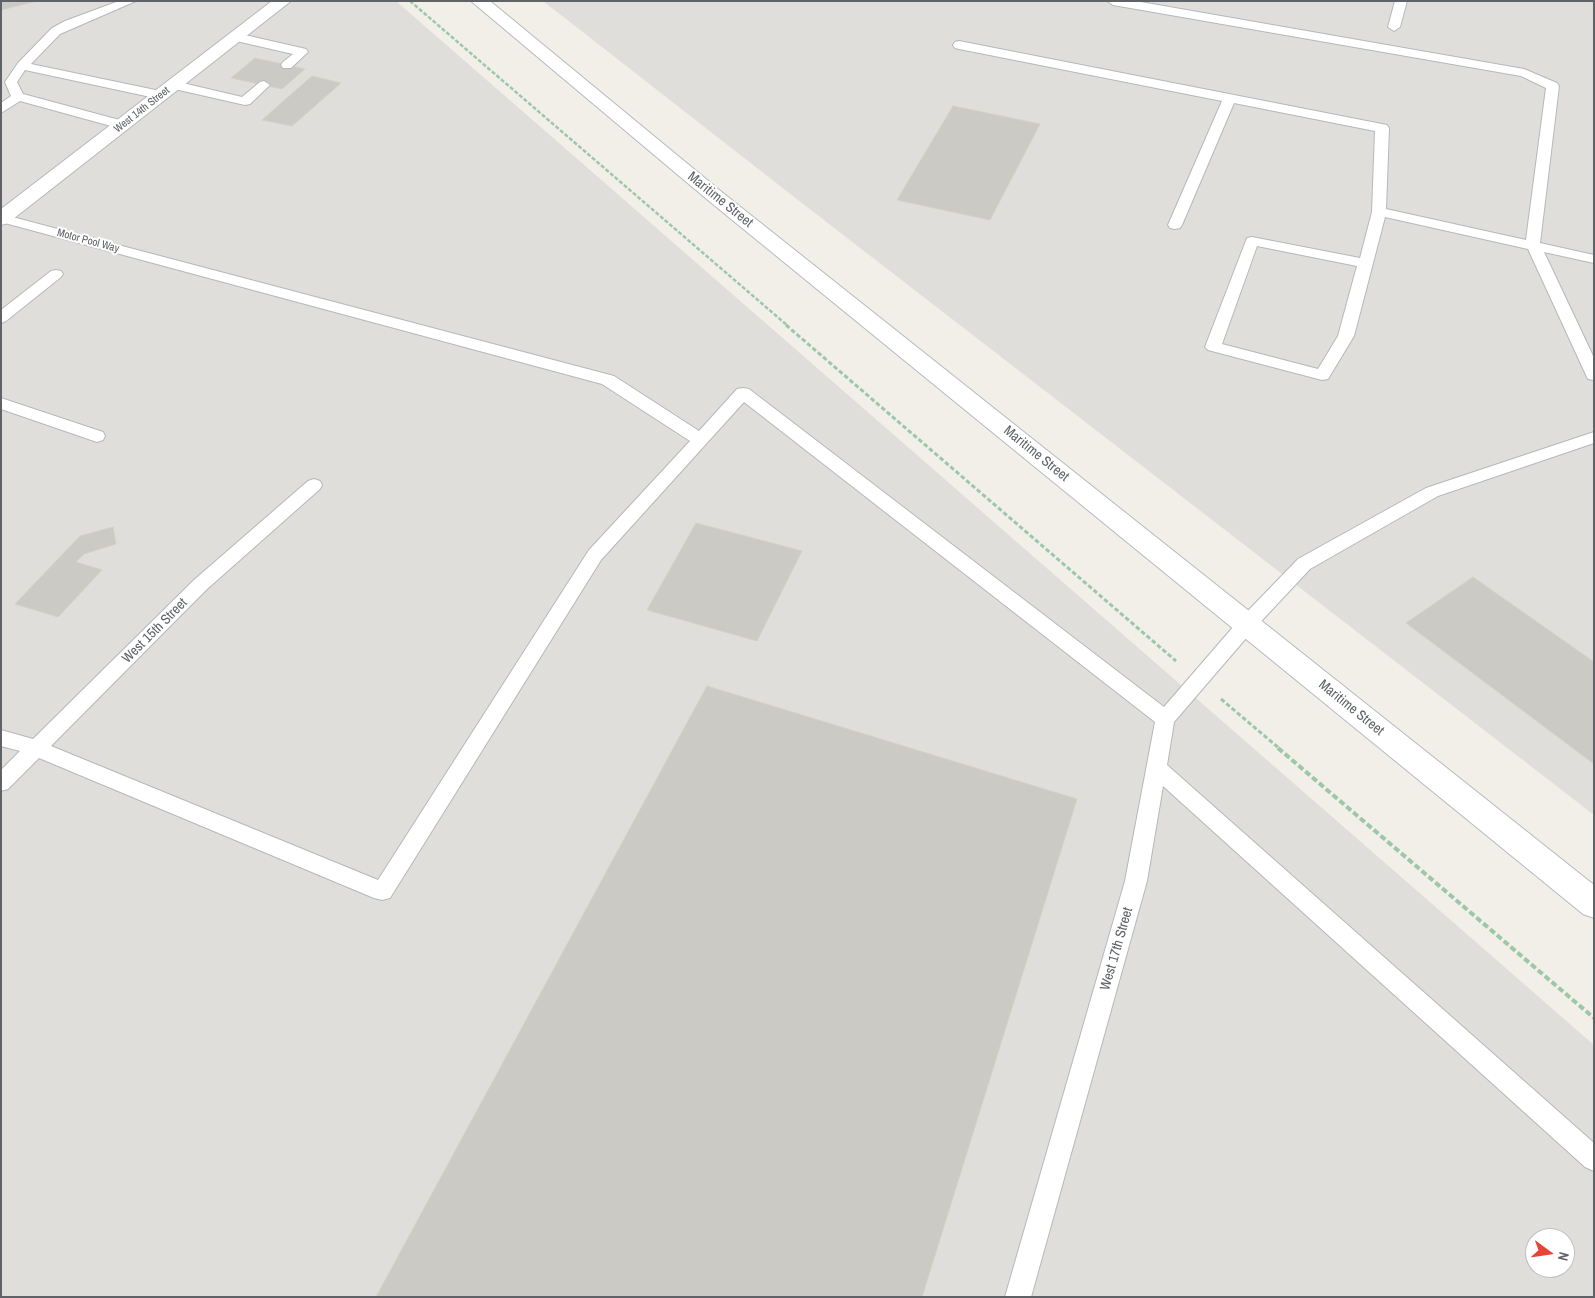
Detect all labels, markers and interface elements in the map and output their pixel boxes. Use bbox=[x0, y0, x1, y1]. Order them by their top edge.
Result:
street label: West 14th Street bbox=[112, 84, 172, 136]
street label: Maritime Street bbox=[684, 169, 756, 231]
street label: Motor Pool Way bbox=[55, 226, 121, 256]
street label: Maritime Street bbox=[1000, 423, 1072, 485]
street label: West 15th Street bbox=[119, 595, 191, 667]
street label: Maritime Street bbox=[1315, 677, 1387, 739]
street label: West 17th Street bbox=[1097, 906, 1137, 992]
north arrow bbox=[1525, 1228, 1575, 1278]
text: N bbox=[1554, 1250, 1573, 1263]

